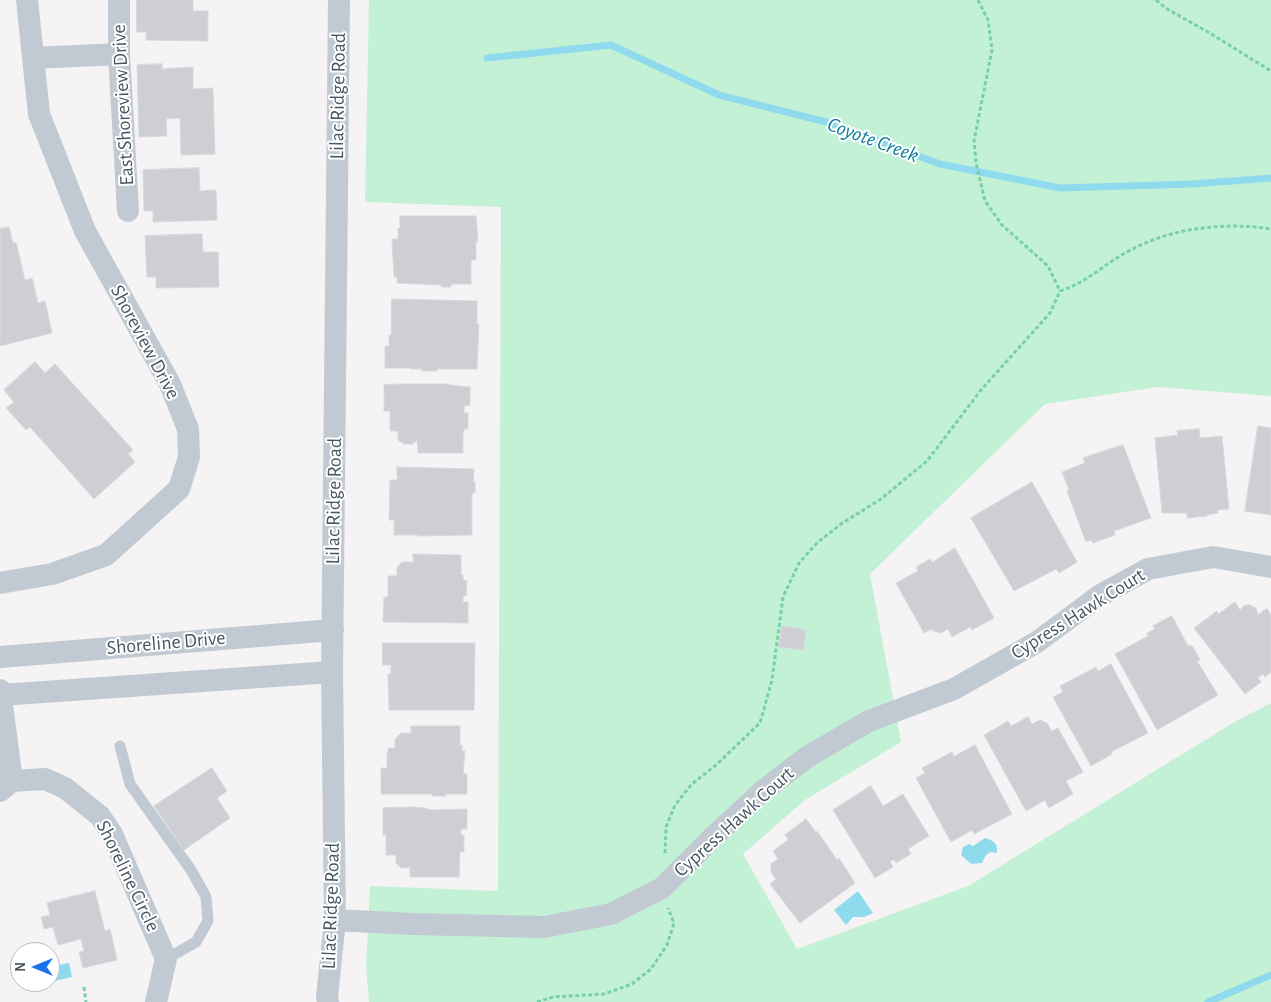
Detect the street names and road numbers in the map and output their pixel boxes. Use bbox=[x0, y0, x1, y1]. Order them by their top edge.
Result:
street label: East Shoreview Drive bbox=[107, 24, 139, 186]
street label: Lilac Ridge Road bbox=[325, 32, 351, 160]
street label: Shoreview Drive bbox=[105, 281, 185, 403]
street label: Lilac Ridge Road bbox=[321, 437, 347, 565]
street label: Cypress Hawk Court bbox=[1007, 563, 1149, 665]
street label: Shoreline Drive bbox=[106, 626, 226, 660]
street label: Cypress Hawk Court bbox=[669, 762, 799, 882]
street label: Shoreline Circle bbox=[91, 816, 165, 936]
street label: Lilac Ridge Road bbox=[317, 842, 345, 970]

